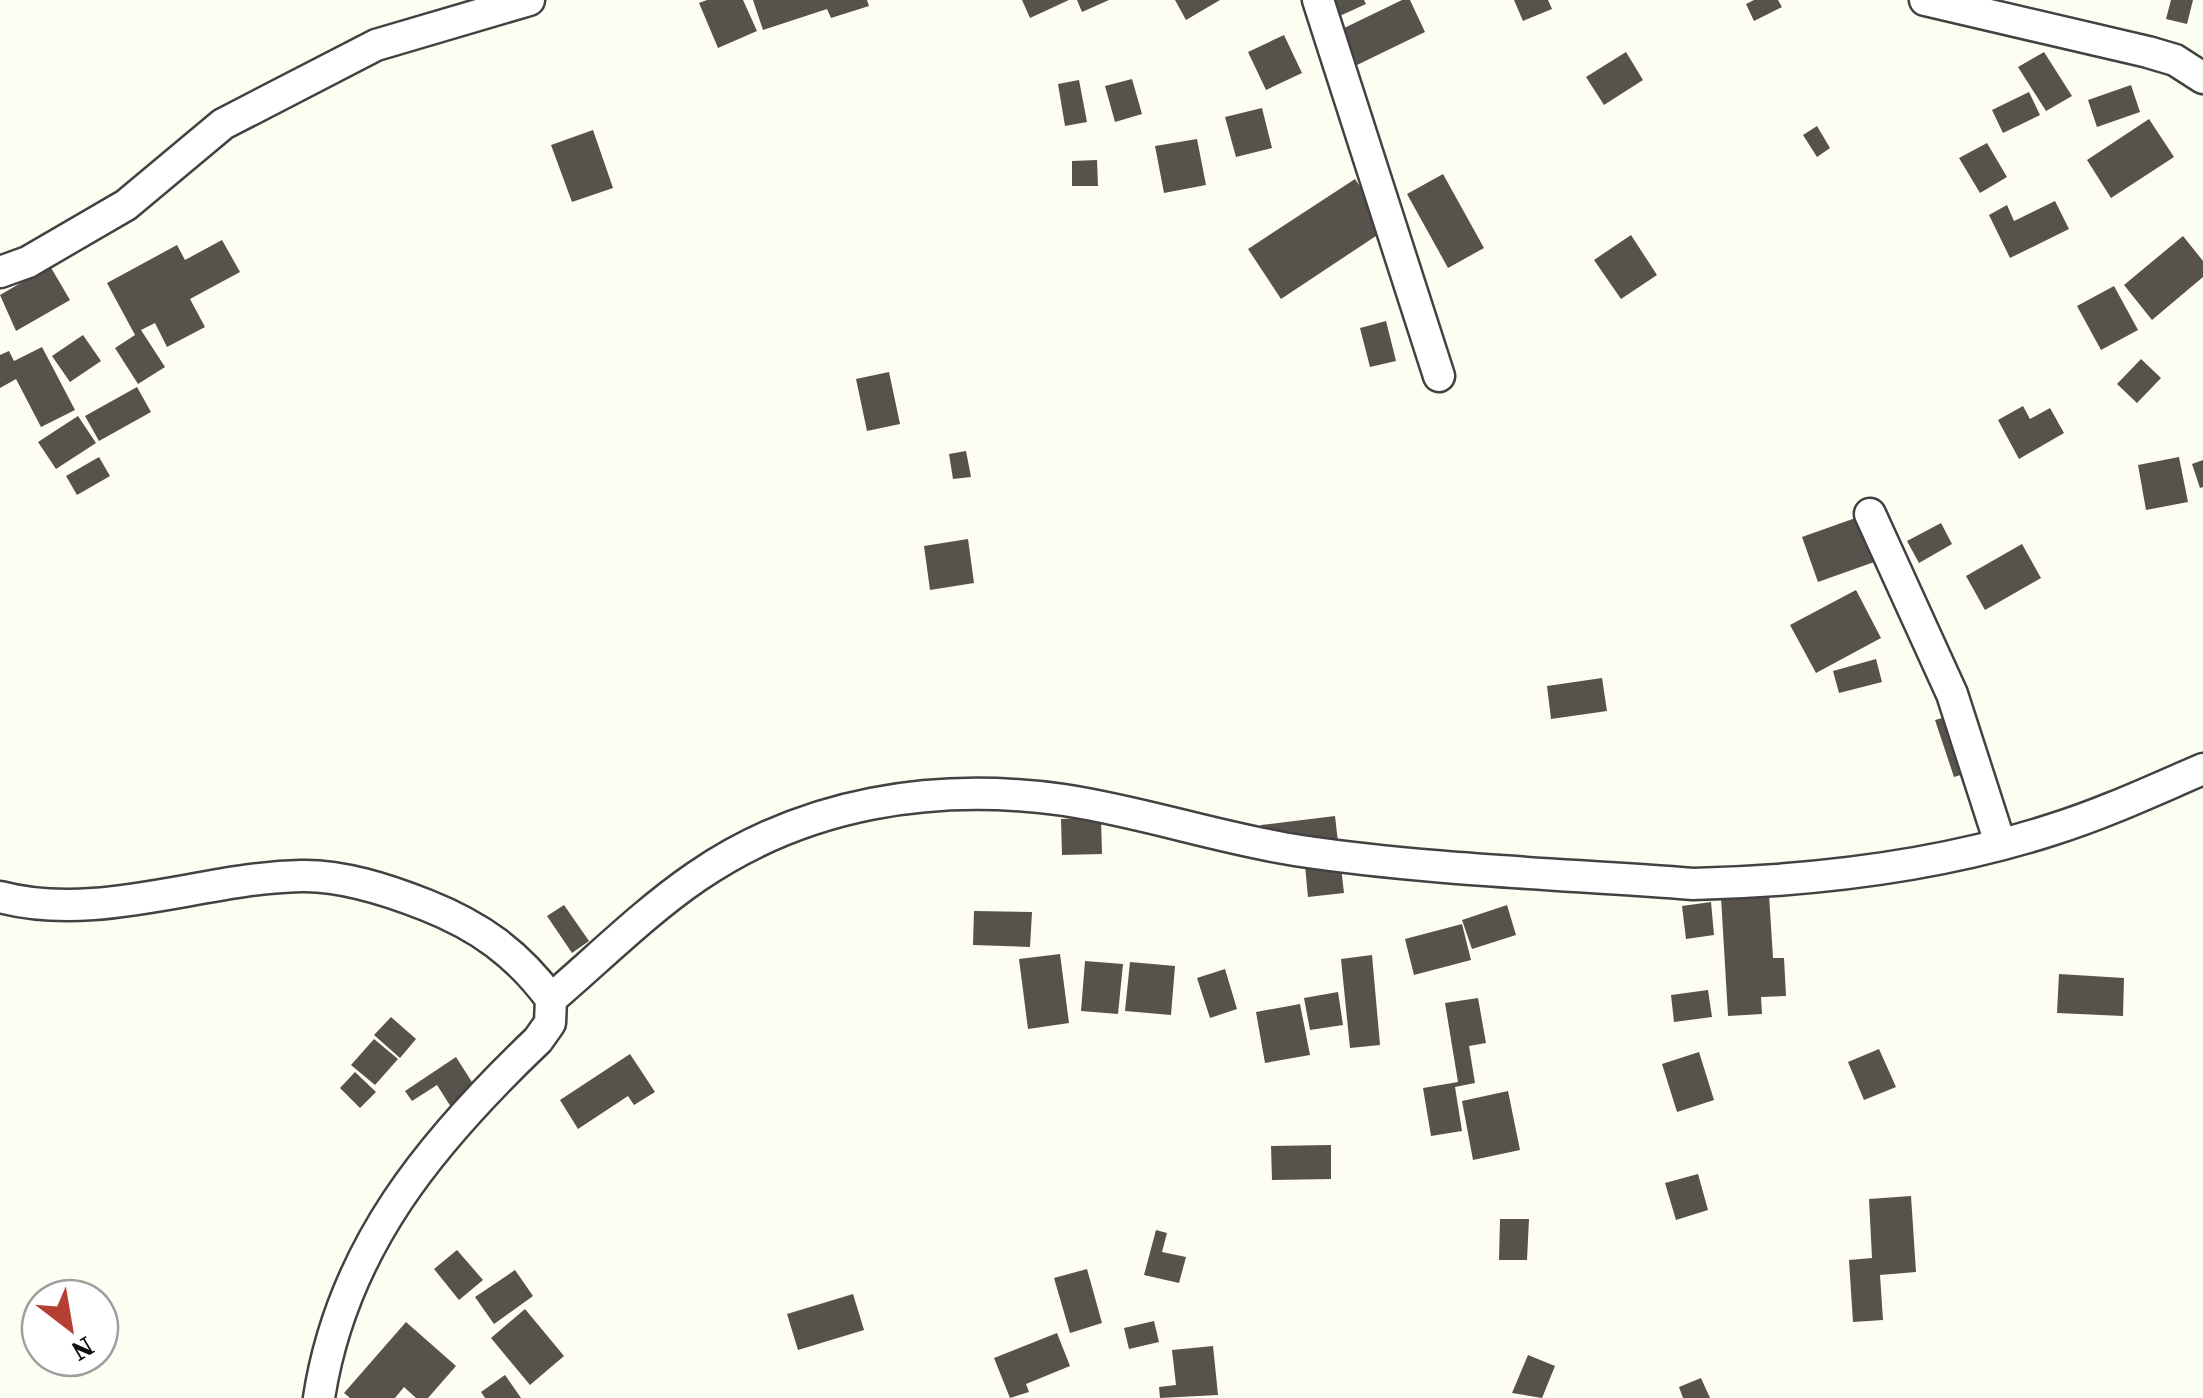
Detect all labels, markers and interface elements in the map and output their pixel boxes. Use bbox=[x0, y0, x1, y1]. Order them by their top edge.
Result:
north arrow bbox=[20, 1278, 120, 1378]
text: N bbox=[64, 1328, 101, 1371]

